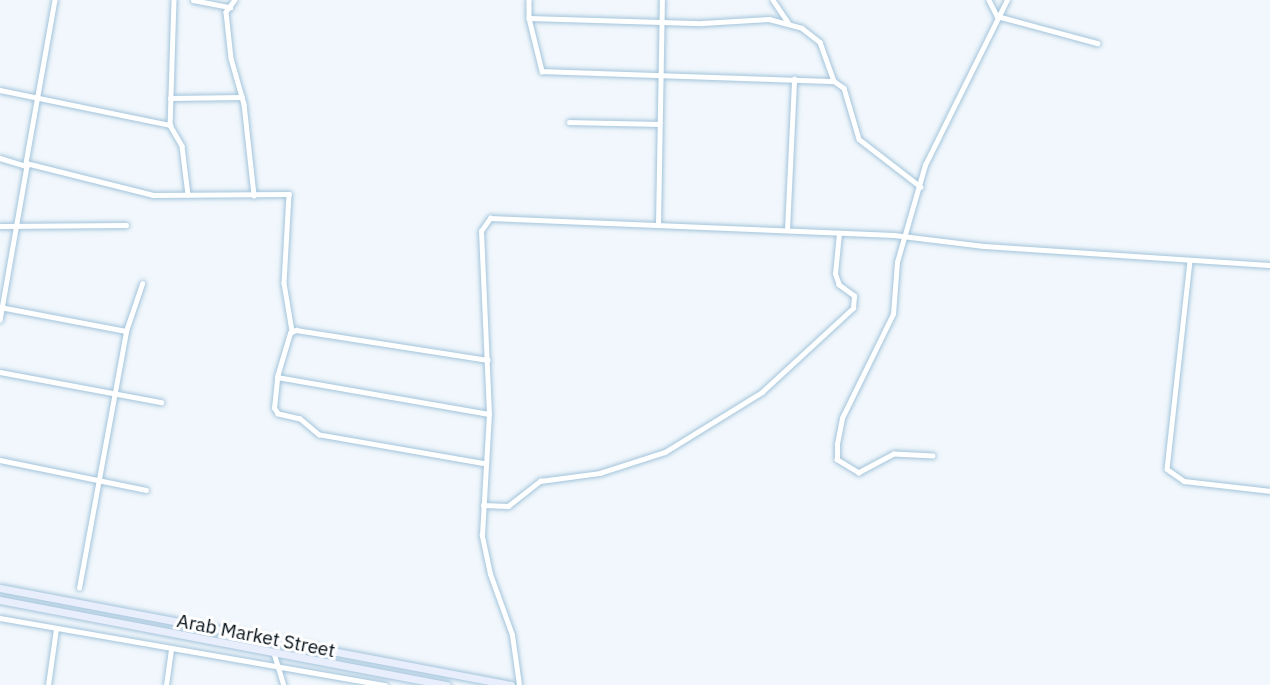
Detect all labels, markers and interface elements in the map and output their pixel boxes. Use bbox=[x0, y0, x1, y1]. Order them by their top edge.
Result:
street label: Arab Market Street bbox=[175, 609, 337, 663]

